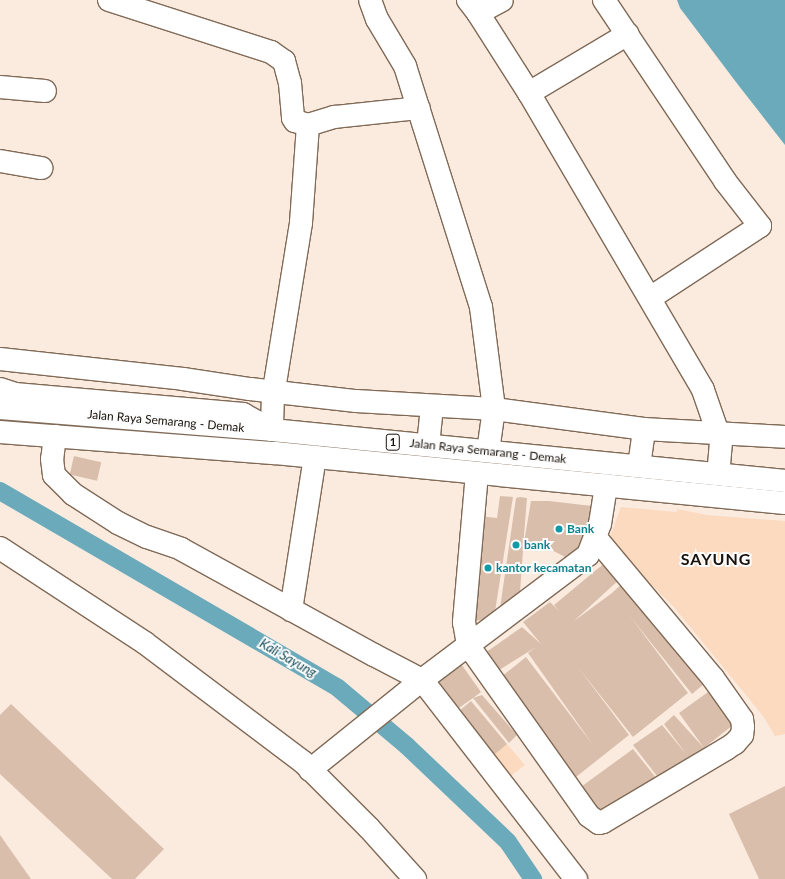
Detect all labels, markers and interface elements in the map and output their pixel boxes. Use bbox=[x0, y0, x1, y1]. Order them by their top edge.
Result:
street label: Jalan Raya Semarang - Demak bbox=[87, 407, 245, 435]
road number: 1 bbox=[385, 433, 401, 451]
street label: Jalan Raya Semarang - Demak bbox=[409, 436, 567, 466]
place label: Bank bbox=[567, 522, 594, 536]
marker: Bank bbox=[554, 524, 564, 534]
place label: bank bbox=[524, 538, 550, 552]
marker: bank bbox=[511, 540, 521, 550]
district label: SAYUNG bbox=[681, 549, 751, 569]
place label: kantor kecamatan bbox=[496, 561, 592, 575]
marker: kantor kecamatan bbox=[483, 563, 493, 573]
water label: Kali Sayung bbox=[257, 636, 319, 680]

